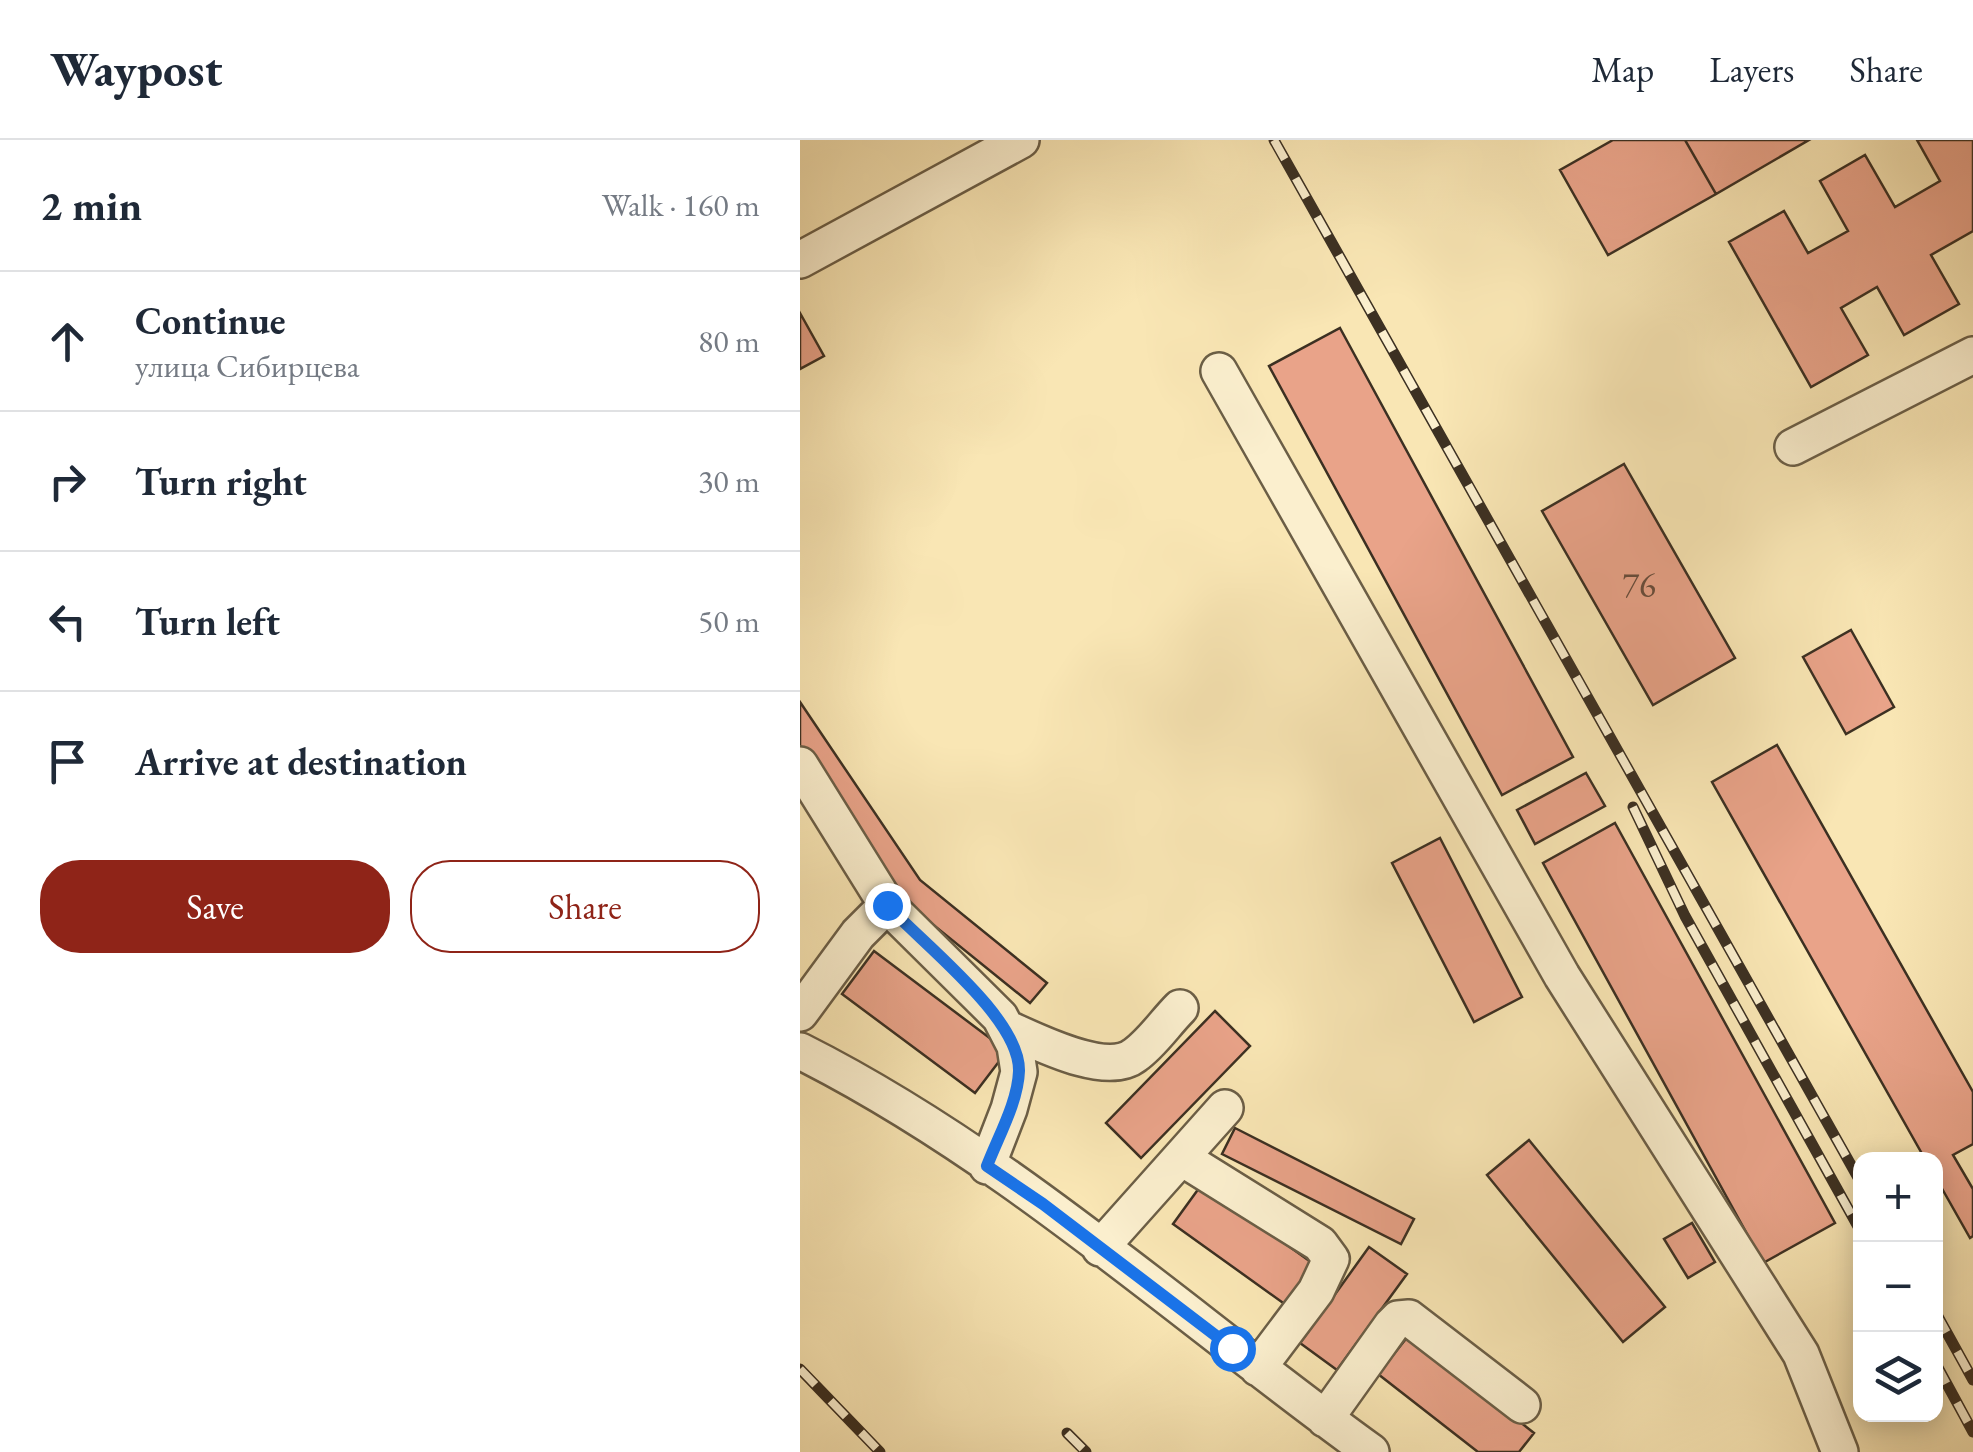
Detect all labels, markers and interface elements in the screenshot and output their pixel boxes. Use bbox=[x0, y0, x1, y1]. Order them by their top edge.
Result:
text: Waypost bbox=[50, 38, 222, 100]
text: Map bbox=[1591, 47, 1654, 92]
text: Layers bbox=[1709, 47, 1794, 92]
text: Share bbox=[1849, 47, 1923, 92]
text: 2 min bbox=[40, 178, 142, 233]
text: Walk · 160 m bbox=[602, 184, 760, 226]
text: Continue bbox=[135, 296, 286, 345]
icon: ahead bbox=[40, 314, 95, 369]
text: 80 m bbox=[698, 320, 760, 362]
text: улица Сибирцева bbox=[135, 345, 360, 387]
icon: right bbox=[40, 454, 95, 509]
text: Turn right bbox=[135, 457, 307, 506]
text: 30 m bbox=[698, 460, 760, 502]
house number: 76 bbox=[1622, 562, 1656, 607]
icon: left bbox=[40, 594, 95, 649]
text: Turn left bbox=[135, 597, 280, 646]
text: 50 m bbox=[698, 600, 760, 642]
icon: arrive bbox=[40, 734, 95, 789]
text: Arrive at destination bbox=[135, 737, 467, 786]
button: Save bbox=[40, 860, 390, 953]
button: Share bbox=[410, 860, 760, 953]
route end bbox=[865, 883, 911, 929]
map controls bbox=[1853, 1152, 1943, 1422]
button: + bbox=[1853, 1152, 1943, 1242]
button: − bbox=[1853, 1242, 1943, 1332]
route start bbox=[1210, 1326, 1256, 1372]
button: layers bbox=[1853, 1332, 1943, 1422]

